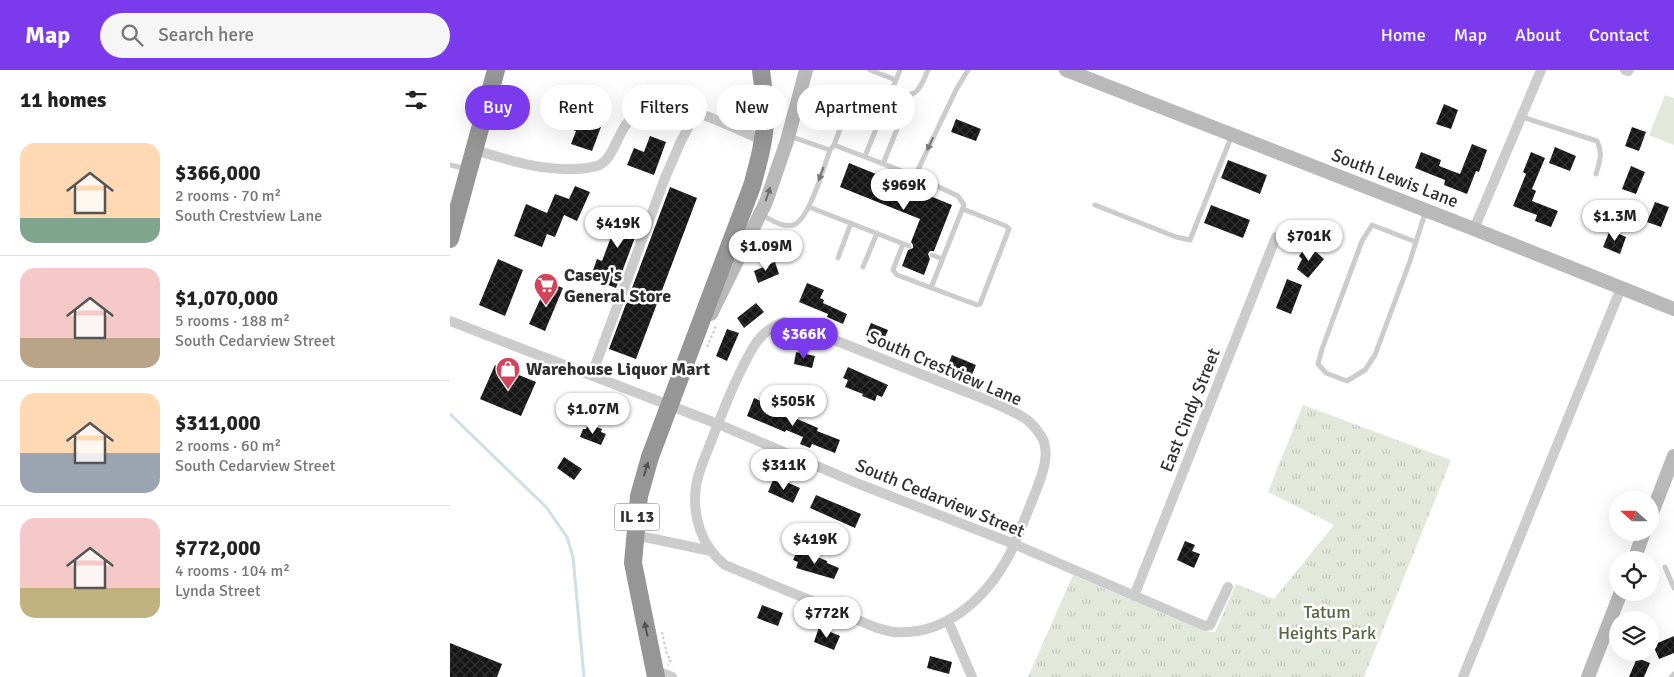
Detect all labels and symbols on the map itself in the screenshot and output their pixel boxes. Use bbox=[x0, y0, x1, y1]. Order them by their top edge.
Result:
one-way arrow bbox=[926, 137, 934, 152]
street label: South Lewis Lane bbox=[1328, 144, 1462, 212]
one-way arrow bbox=[817, 167, 825, 182]
pin: $969K bbox=[869, 168, 939, 211]
one-way arrow bbox=[765, 187, 773, 202]
pin: $1.3M bbox=[1580, 200, 1650, 242]
pin: $419K bbox=[583, 206, 653, 249]
pin: $701K bbox=[1274, 220, 1344, 262]
pin: $1.09M bbox=[725, 230, 807, 272]
place label: Casey's General Store bbox=[564, 264, 671, 307]
supermarket icon: Casey's General Store bbox=[533, 272, 559, 306]
pin: $366K bbox=[769, 318, 839, 360]
street label: South Crestview Lane bbox=[864, 326, 1026, 410]
street label: East Cindy Street bbox=[1155, 345, 1225, 475]
shop icon: Warehouse Liquor Mart bbox=[495, 356, 521, 390]
place label: Warehouse Liquor Mart bbox=[526, 358, 710, 380]
pin: $505K bbox=[758, 384, 828, 427]
pin: $1.07M bbox=[552, 392, 634, 435]
pin: $311K bbox=[749, 448, 819, 491]
street label: South Cedarview Street bbox=[852, 454, 1028, 542]
one-way arrow bbox=[642, 461, 650, 476]
north arrow bbox=[1609, 491, 1659, 541]
road number: IL 13 bbox=[614, 504, 660, 531]
pin: $419K bbox=[780, 522, 850, 565]
pin: $772K bbox=[792, 596, 862, 639]
park label: Tatum Heights Park bbox=[1278, 601, 1376, 644]
one-way arrow bbox=[641, 621, 649, 637]

